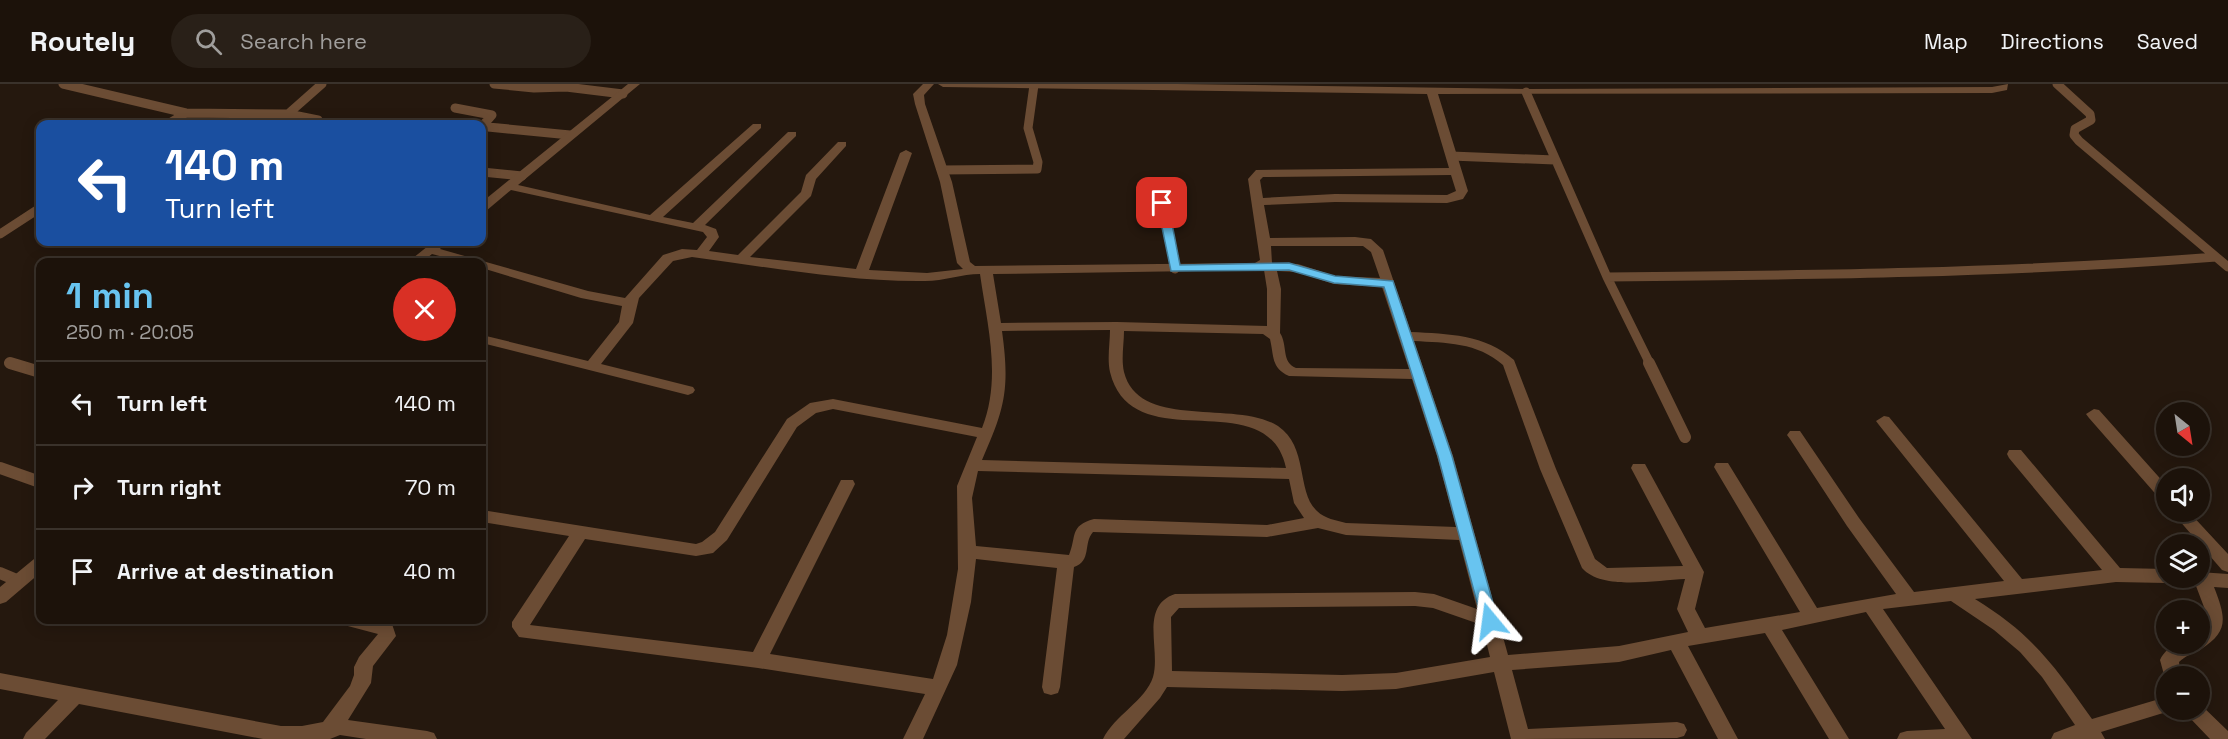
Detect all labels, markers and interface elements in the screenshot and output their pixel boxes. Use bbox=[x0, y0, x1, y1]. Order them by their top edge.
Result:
search box bbox=[171, 14, 591, 68]
text: Routely bbox=[30, 23, 135, 59]
icon: search bbox=[192, 25, 225, 58]
text: Search here bbox=[240, 27, 367, 55]
text: Map bbox=[1924, 28, 1968, 55]
text: Directions bbox=[2001, 28, 2104, 55]
text: Saved bbox=[2137, 28, 2198, 55]
text: 140 m bbox=[165, 139, 284, 192]
icon: left bbox=[66, 144, 144, 222]
pin bbox=[1136, 177, 1187, 228]
icon: arrive bbox=[1145, 186, 1178, 219]
text: Turn left bbox=[165, 191, 275, 226]
text: 1 min bbox=[66, 273, 154, 319]
button: close bbox=[393, 278, 456, 341]
text: 250 m · 20:05 bbox=[66, 319, 194, 345]
icon: left bbox=[66, 387, 99, 420]
text: Turn left bbox=[117, 389, 207, 417]
text: 140 m bbox=[394, 389, 456, 417]
north arrow bbox=[2156, 402, 2210, 456]
map controls bbox=[2156, 402, 2210, 720]
button: sound bbox=[2156, 468, 2210, 522]
icon: right bbox=[66, 471, 99, 504]
text: Turn right bbox=[117, 473, 222, 501]
text: 70 m bbox=[405, 473, 456, 501]
button: layers bbox=[2156, 534, 2210, 588]
icon: arrive bbox=[66, 555, 99, 588]
text: Arrive at destination bbox=[117, 557, 334, 585]
text: 40 m bbox=[404, 557, 456, 585]
position arrow bbox=[1458, 589, 1522, 653]
button: + bbox=[2156, 600, 2210, 654]
button: − bbox=[2156, 666, 2210, 720]

